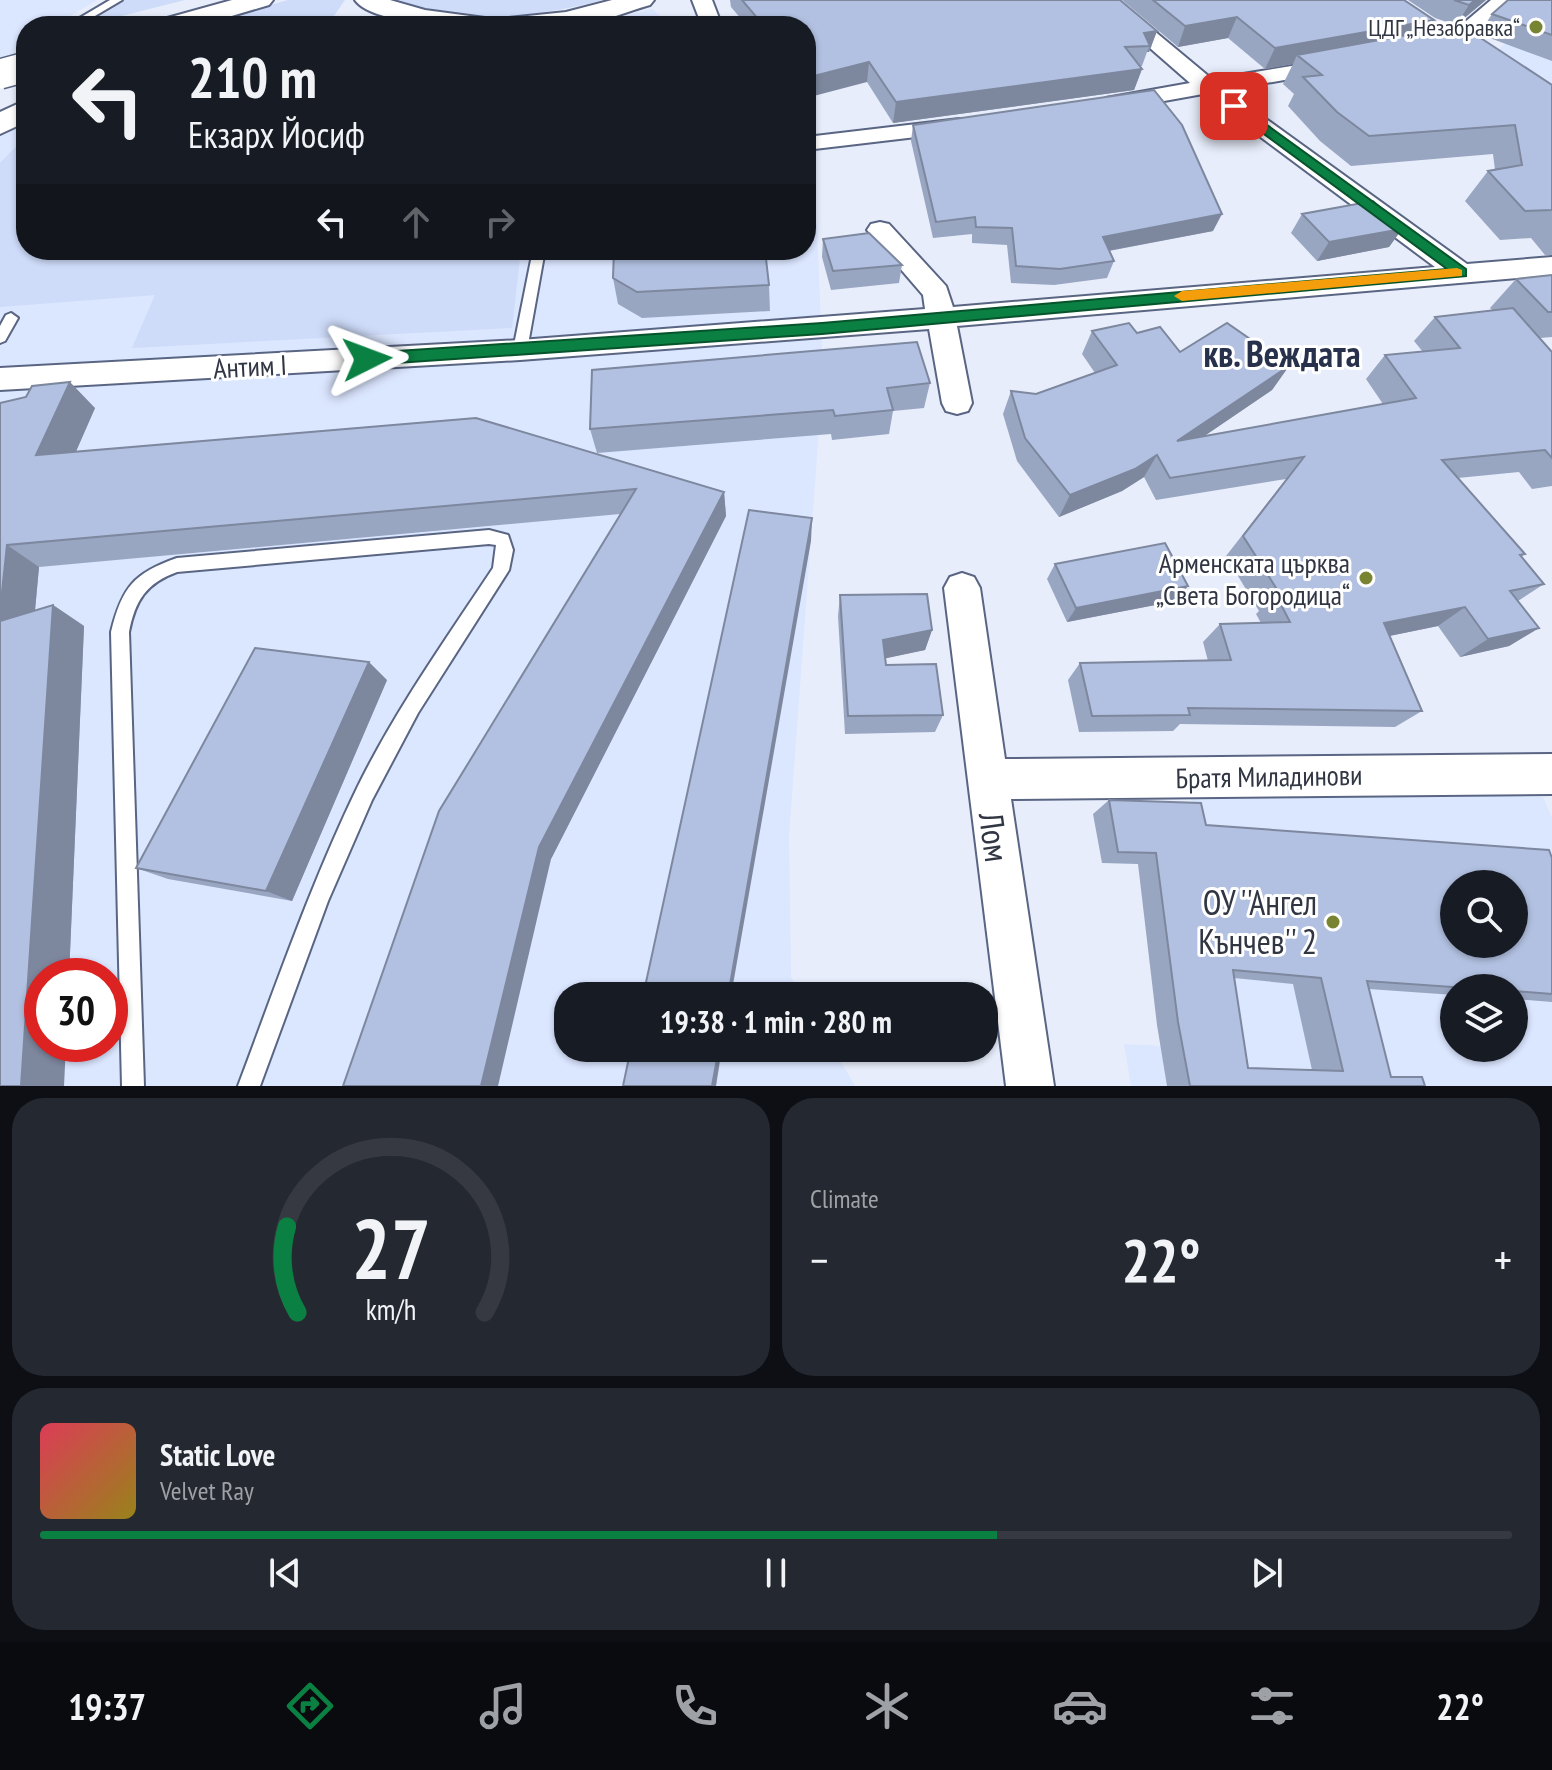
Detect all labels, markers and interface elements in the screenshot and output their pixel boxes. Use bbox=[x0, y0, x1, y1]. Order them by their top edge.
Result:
place label: ЦДГ „Незабравка“ bbox=[1368, 12, 1520, 43]
marker: ЦДГ „Незабравка“ bbox=[1527, 18, 1545, 36]
text: 210 m bbox=[188, 41, 317, 113]
icon: left bbox=[56, 48, 160, 152]
pin bbox=[1200, 72, 1268, 140]
icon: arrive bbox=[1212, 84, 1256, 128]
text: Екзарх Йосиф bbox=[188, 111, 365, 158]
icon: left bbox=[310, 200, 354, 244]
icon: ahead bbox=[394, 200, 438, 244]
icon: right bbox=[478, 200, 522, 244]
position arrow bbox=[325, 317, 409, 401]
district label: кв. Веждата bbox=[1204, 330, 1361, 377]
street label: Антим I bbox=[212, 346, 288, 386]
place label: Арменската църква „Света Богородица“ bbox=[1156, 544, 1350, 613]
marker: Арменската църква „Света Богородица“ bbox=[1357, 569, 1375, 587]
street label: Братя Миладинови bbox=[1175, 756, 1363, 796]
street label: Лом bbox=[970, 808, 1020, 865]
map controls bbox=[1440, 870, 1528, 1062]
button: search bbox=[1440, 870, 1528, 958]
place label: ОУ ''Ангел Кънчев'' 2 bbox=[1198, 880, 1317, 963]
marker: ОУ ''Ангел Кънчев'' 2 bbox=[1324, 913, 1342, 931]
speed limit sign: 30 bbox=[24, 958, 128, 1062]
button: layers bbox=[1440, 974, 1528, 1062]
text: 19:38 · 1 min · 280 m bbox=[660, 1002, 892, 1041]
text: Climate bbox=[810, 1182, 879, 1215]
text: 27 bbox=[351, 1194, 431, 1302]
text: 22° bbox=[1121, 1221, 1201, 1299]
text: − bbox=[810, 1231, 828, 1288]
text: + bbox=[1494, 1231, 1512, 1288]
text: km/h bbox=[366, 1291, 416, 1328]
text: Static Love bbox=[160, 1435, 275, 1474]
text: Velvet Ray bbox=[160, 1474, 254, 1507]
icon: previous bbox=[263, 1551, 307, 1595]
icon: pause bbox=[754, 1551, 798, 1595]
icon: next bbox=[1245, 1551, 1289, 1595]
icon: directions bbox=[282, 1678, 338, 1734]
icon: music bbox=[475, 1678, 531, 1734]
icon: phone bbox=[667, 1678, 723, 1734]
icon: climate bbox=[859, 1678, 915, 1734]
icon: car bbox=[1052, 1678, 1108, 1734]
icon: filters bbox=[1244, 1678, 1300, 1734]
text: 19:37 bbox=[68, 1683, 146, 1730]
text: 22° bbox=[1436, 1683, 1484, 1730]

